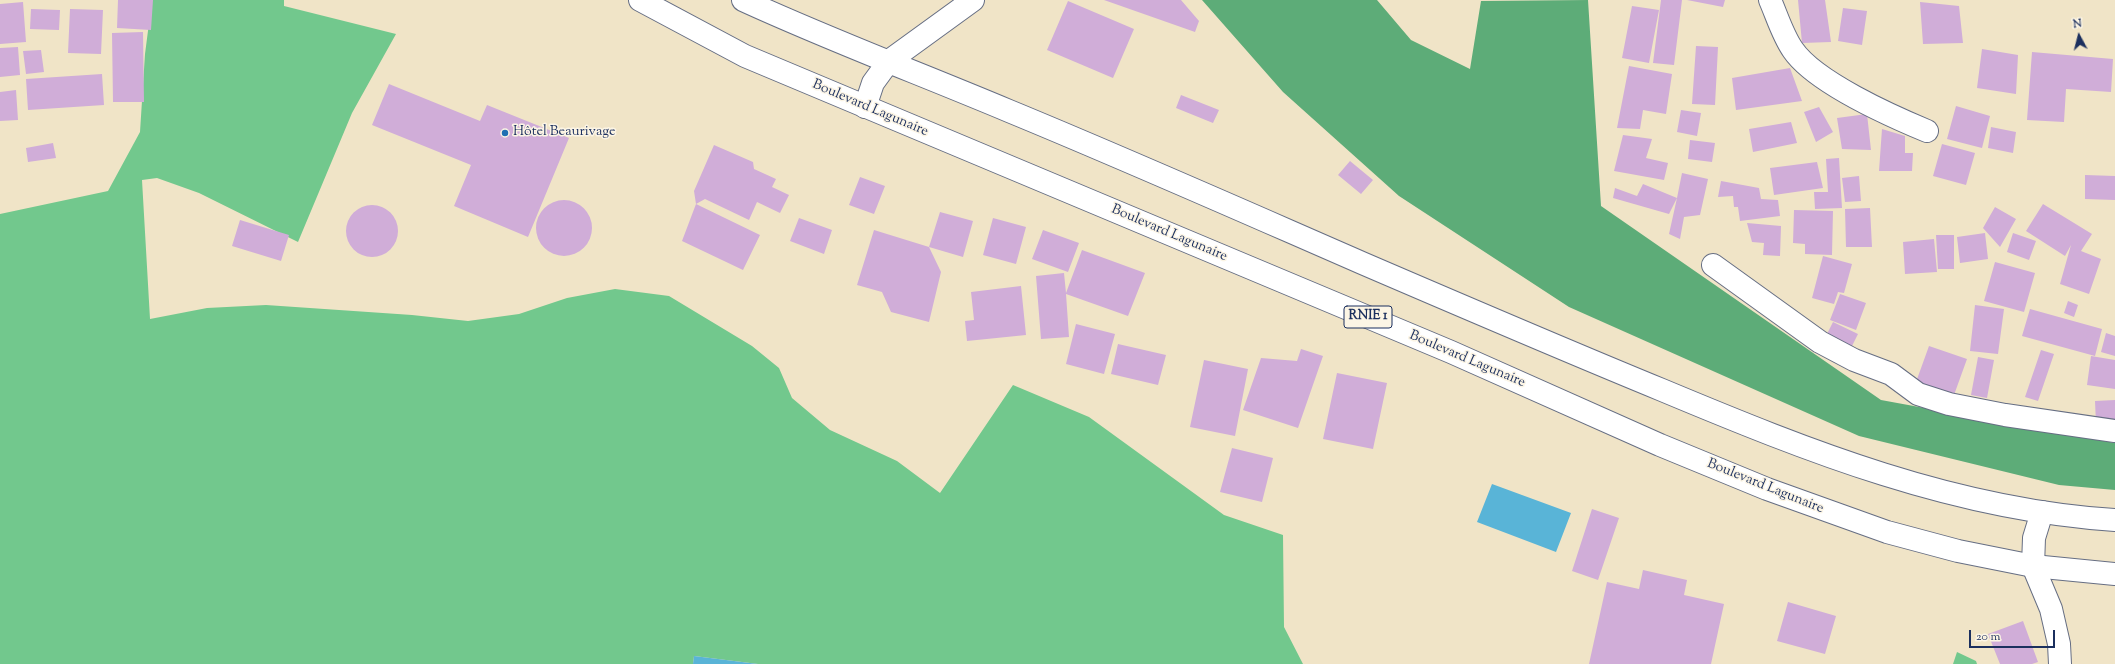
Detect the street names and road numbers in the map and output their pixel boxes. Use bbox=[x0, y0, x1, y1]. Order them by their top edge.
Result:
street label: Boulevard Lagunaire bbox=[809, 77, 931, 141]
street label: Boulevard Lagunaire bbox=[1108, 202, 1230, 266]
road number: RNIE 1 bbox=[1344, 306, 1392, 328]
street label: Boulevard Lagunaire bbox=[1406, 328, 1528, 392]
street label: Boulevard Lagunaire bbox=[1704, 456, 1826, 518]

